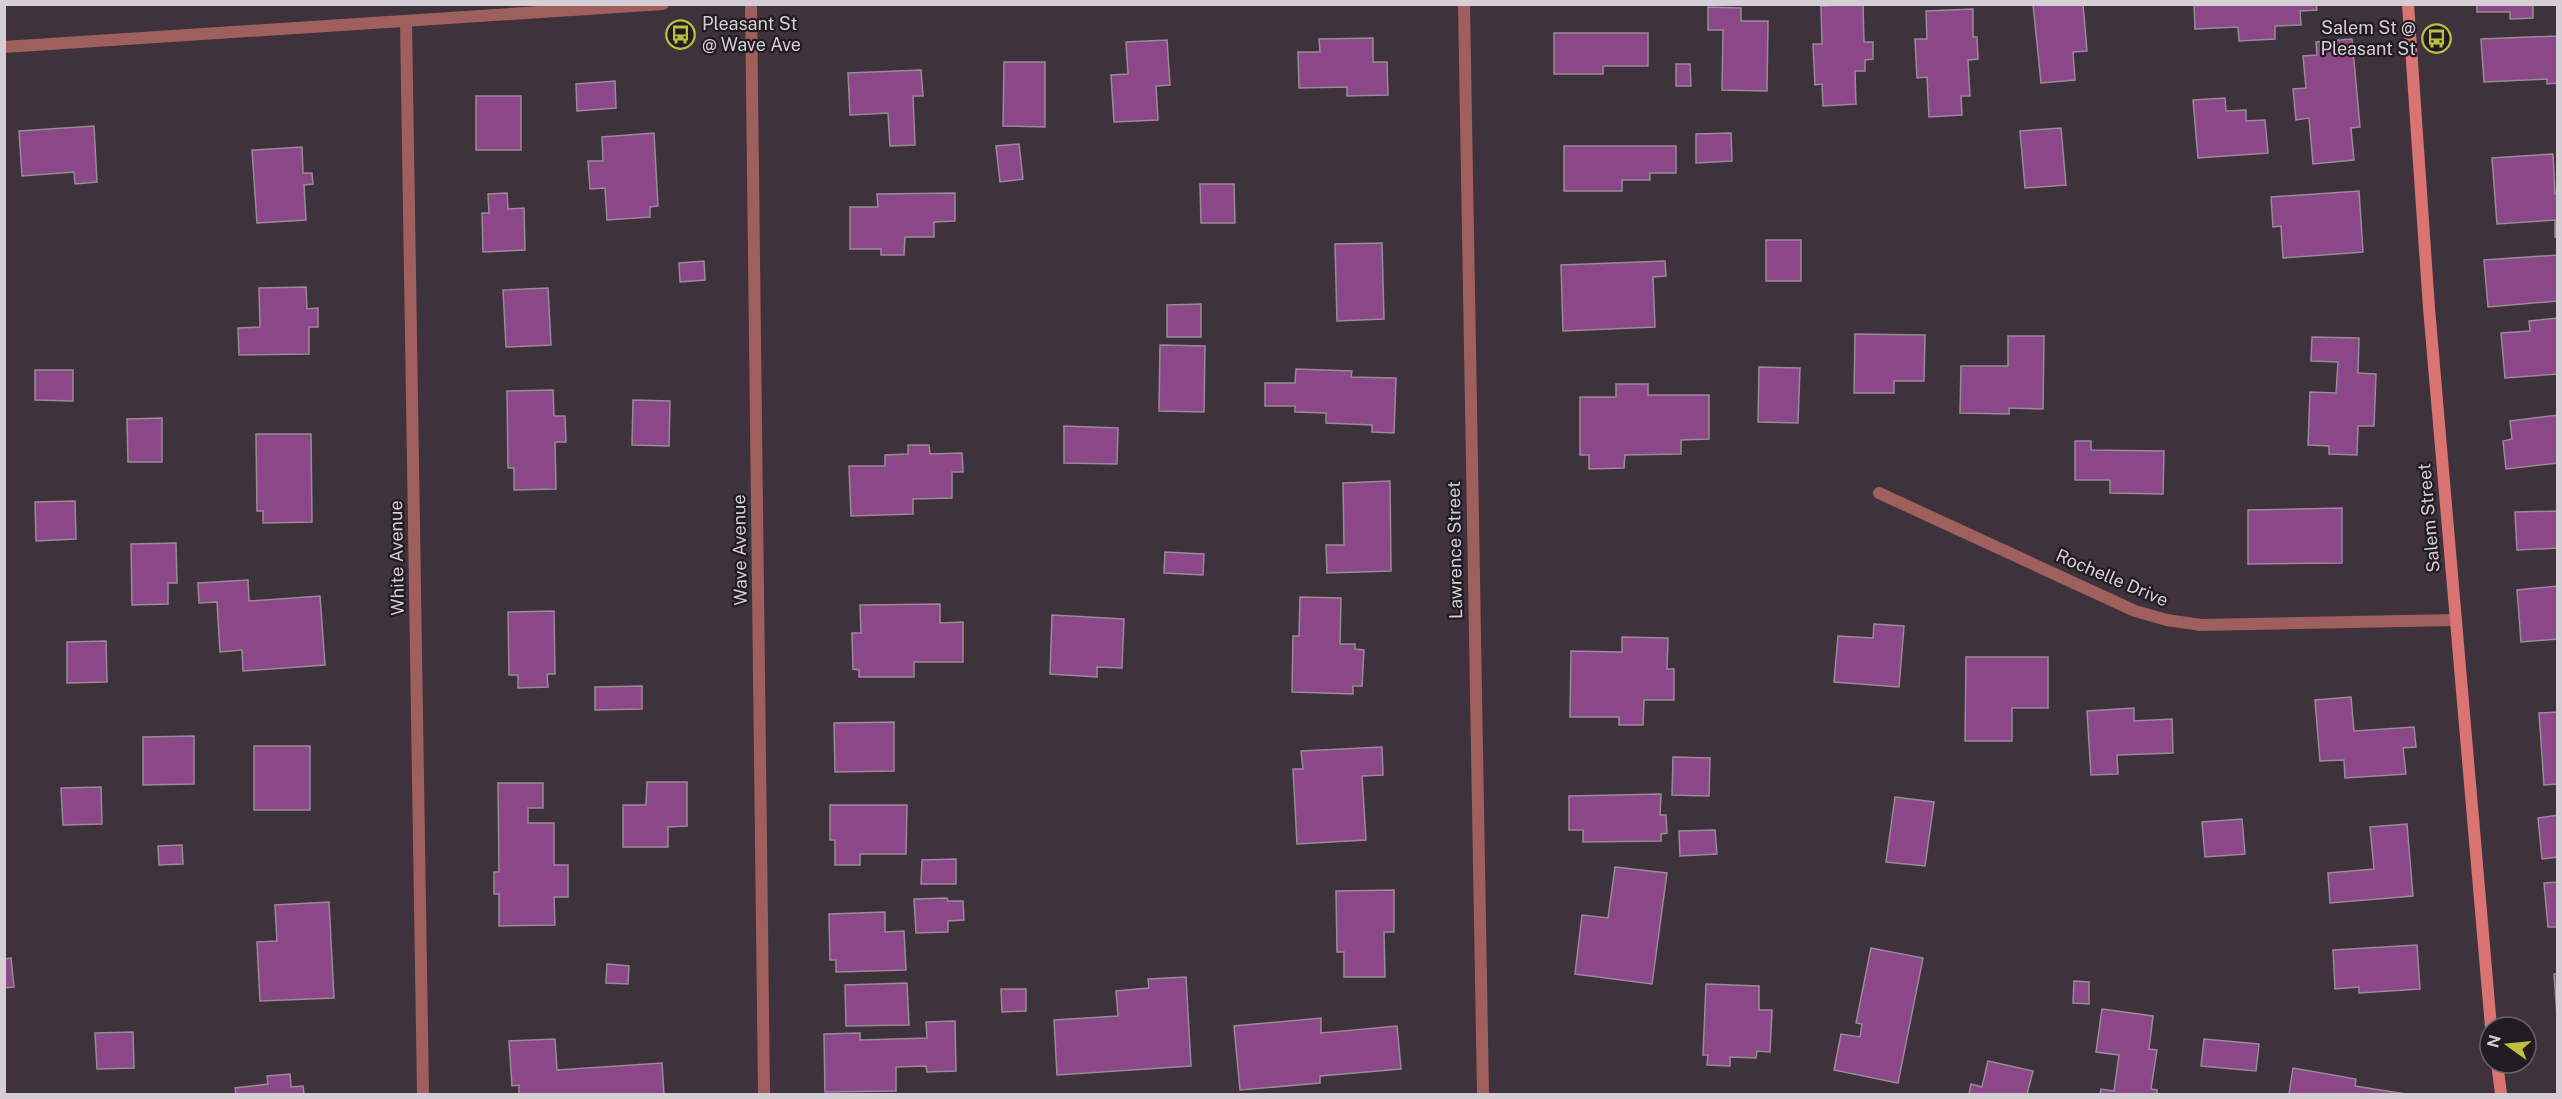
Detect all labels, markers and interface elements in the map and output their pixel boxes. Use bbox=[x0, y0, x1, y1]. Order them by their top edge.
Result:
place label: Pleasant St @ Wave Ave bbox=[702, 13, 801, 55]
place label: Salem St @ Pleasant St bbox=[2320, 17, 2416, 59]
bus stop icon: Pleasant St @ Wave Ave bbox=[665, 18, 697, 50]
bus stop icon: Salem St @ Pleasant St bbox=[2421, 22, 2453, 54]
street label: Salem Street bbox=[2413, 463, 2444, 574]
street label: Lawrence Street bbox=[1443, 481, 1466, 619]
street label: Wave Avenue bbox=[728, 494, 751, 606]
street label: White Avenue bbox=[385, 500, 408, 616]
street label: Rochelle Drive bbox=[2053, 544, 2172, 611]
north arrow bbox=[2478, 1015, 2538, 1075]
text: N bbox=[2483, 1033, 2505, 1050]

